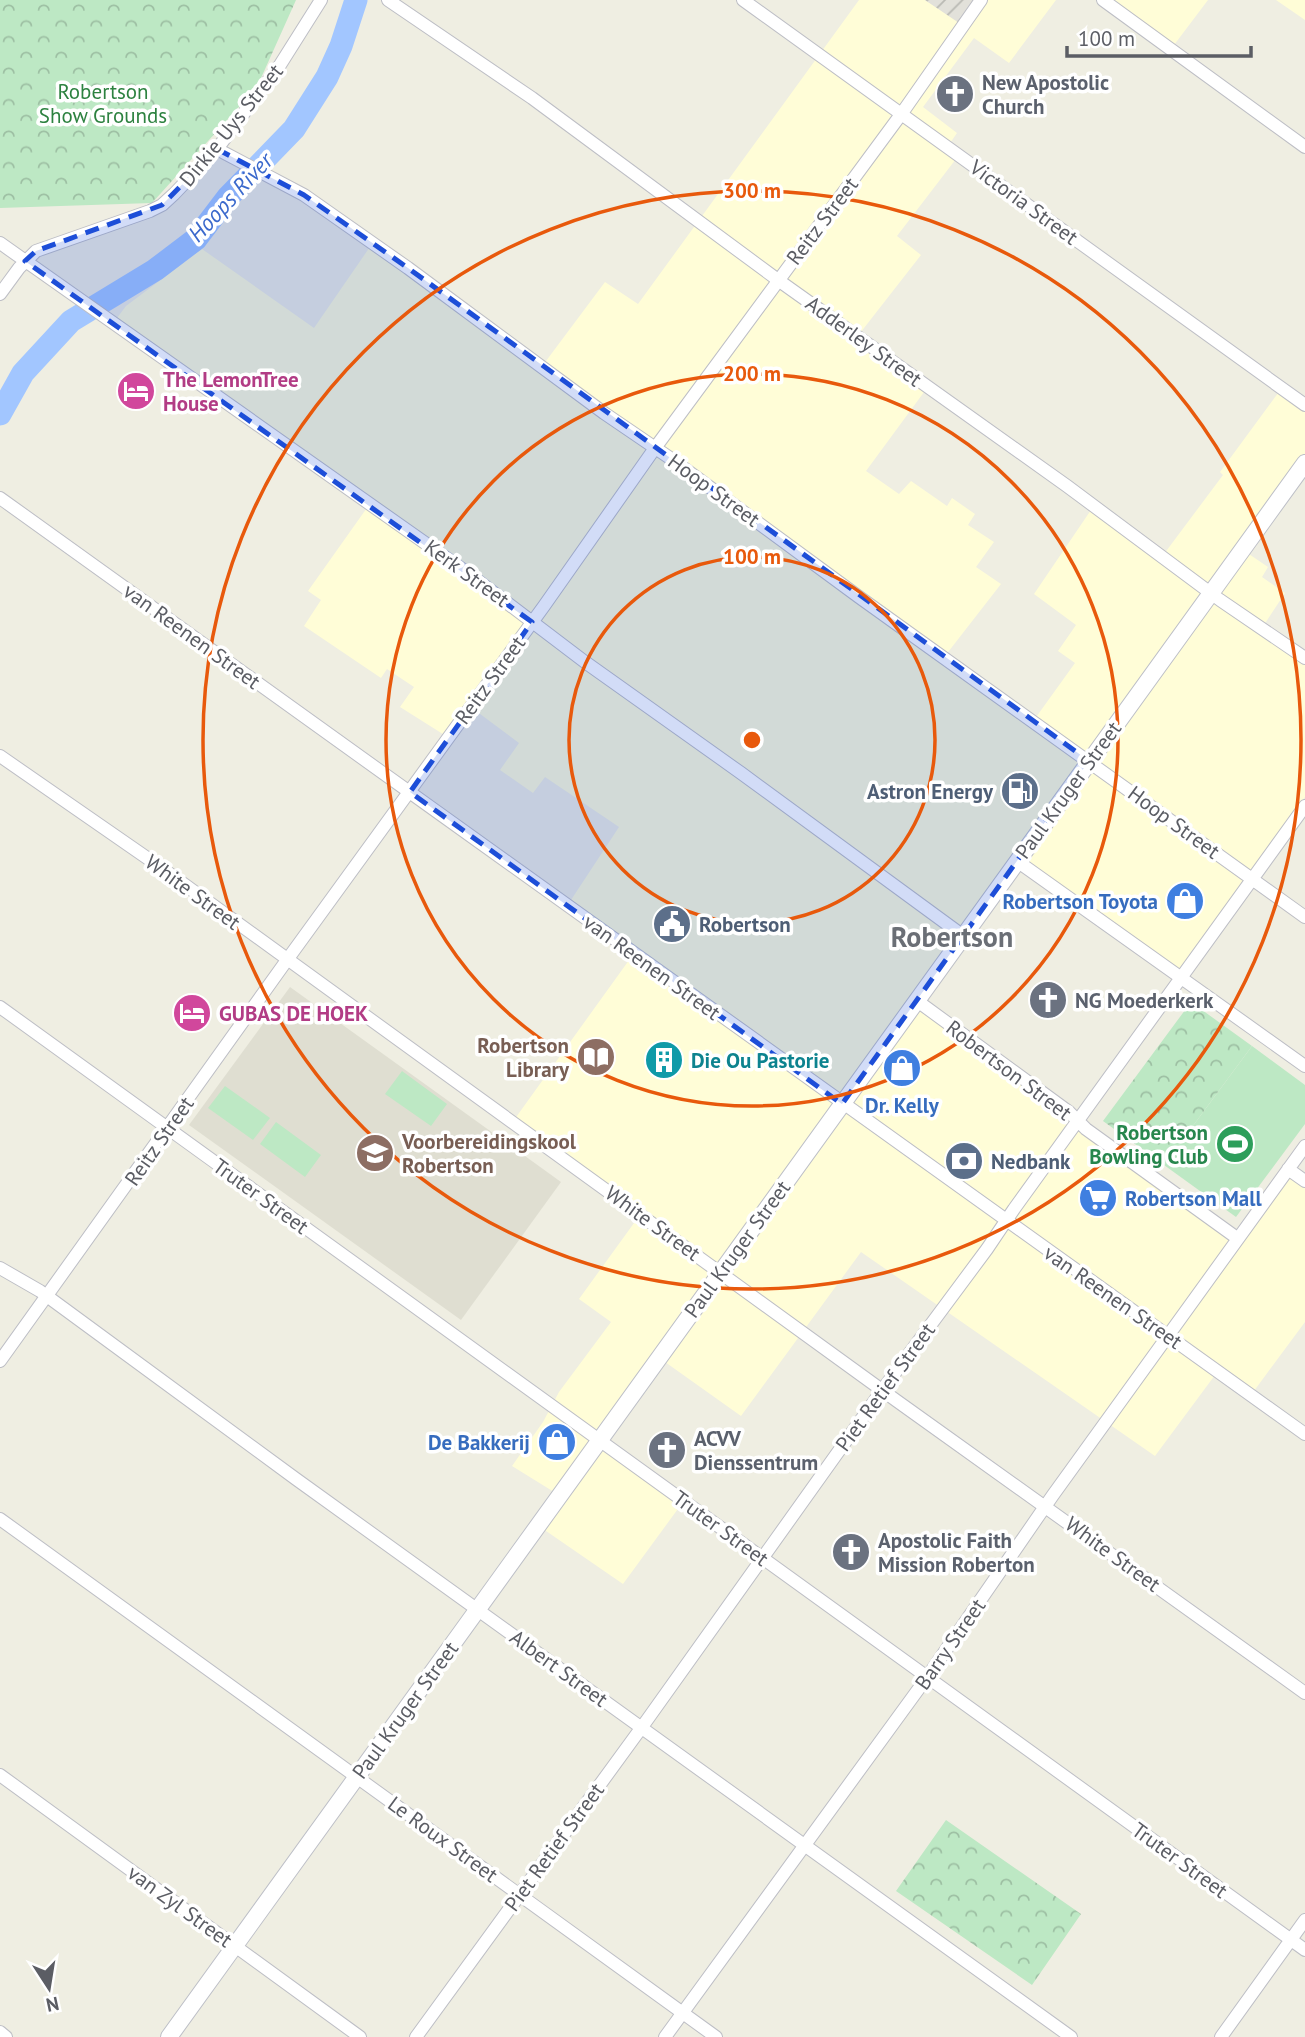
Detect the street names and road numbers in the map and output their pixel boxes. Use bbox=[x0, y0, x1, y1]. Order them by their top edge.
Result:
street label: Dirkie Uys Street bbox=[173, 58, 289, 192]
street label: Victoria Street bbox=[964, 153, 1084, 250]
street label: Reitz Street bbox=[780, 172, 864, 270]
street label: Adderley Street bbox=[801, 290, 927, 392]
street label: Hoop Street bbox=[663, 448, 765, 532]
street label: Kerk Street bbox=[419, 533, 515, 613]
street label: van Reenen Street bbox=[118, 577, 266, 695]
street label: Reitz Street bbox=[449, 630, 531, 730]
street label: Paul Kruger Street bbox=[1009, 716, 1127, 864]
street label: Hoop Street bbox=[1123, 780, 1225, 864]
street label: White Street bbox=[140, 848, 246, 936]
street label: van Reenen Street bbox=[578, 908, 726, 1026]
street label: Robertson Street bbox=[941, 1014, 1077, 1126]
street label: Reitz Street bbox=[118, 1091, 200, 1191]
street label: Truter Street bbox=[208, 1152, 314, 1240]
street label: Paul Kruger Street bbox=[678, 1175, 796, 1323]
street label: White Street bbox=[600, 1179, 706, 1267]
street label: van Reenen Street bbox=[1038, 1239, 1188, 1355]
street label: Piet Retief Street bbox=[829, 1317, 941, 1457]
street label: Truter Street bbox=[668, 1484, 774, 1572]
street label: White Street bbox=[1060, 1510, 1166, 1598]
street label: Barry Street bbox=[909, 1593, 991, 1695]
street label: Albert Street bbox=[505, 1623, 613, 1713]
street label: Paul Kruger Street bbox=[346, 1636, 464, 1784]
street label: Piet Retief Street bbox=[498, 1777, 610, 1917]
street label: Le Roux Street bbox=[383, 1790, 503, 1888]
street label: Truter Street bbox=[1127, 1816, 1233, 1904]
street label: van Zyl Street bbox=[122, 1859, 238, 1953]

